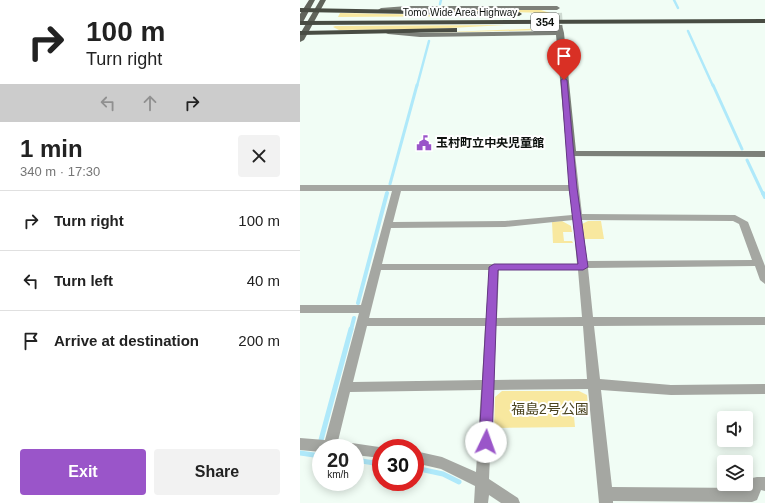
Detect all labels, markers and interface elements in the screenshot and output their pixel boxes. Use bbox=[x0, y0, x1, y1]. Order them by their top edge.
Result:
street label: Tomo Wide Area Highway bbox=[403, 7, 517, 18]
road number: 354 bbox=[531, 13, 559, 31]
icon: right bbox=[20, 16, 72, 68]
text: 100 m bbox=[86, 16, 165, 47]
pin bbox=[547, 39, 581, 80]
icon: arrive bbox=[553, 45, 575, 67]
text: Turn right bbox=[86, 49, 162, 69]
icon: left bbox=[97, 92, 119, 114]
icon: ahead bbox=[139, 92, 161, 114]
icon: right bbox=[181, 92, 203, 114]
public building icon: 玉村町立中央児童館 bbox=[415, 134, 433, 152]
text: 1 min bbox=[20, 135, 83, 162]
button: close bbox=[238, 135, 280, 177]
place label: 玉村町立中央児童館 bbox=[436, 136, 544, 150]
text: 340 m · 17:30 bbox=[20, 164, 100, 179]
icon: right bbox=[20, 210, 42, 232]
text: Turn right bbox=[54, 212, 124, 229]
text: 100 m bbox=[238, 212, 280, 229]
icon: left bbox=[20, 270, 42, 292]
text: Turn left bbox=[54, 272, 113, 289]
text: 40 m bbox=[247, 272, 280, 289]
icon: arrive bbox=[20, 330, 42, 352]
text: Arrive at destination bbox=[54, 332, 199, 349]
text: 200 m bbox=[238, 332, 280, 349]
park label: 福島2号公園 bbox=[511, 401, 589, 417]
map controls bbox=[717, 411, 753, 491]
button: sound bbox=[717, 411, 753, 447]
position arrow bbox=[465, 421, 507, 463]
speed limit sign: 30 bbox=[372, 439, 424, 491]
button: Exit bbox=[20, 449, 146, 495]
button: Share bbox=[154, 449, 280, 495]
text: 20 bbox=[327, 449, 349, 471]
button: layers bbox=[717, 455, 753, 491]
text: km/h bbox=[327, 469, 349, 480]

